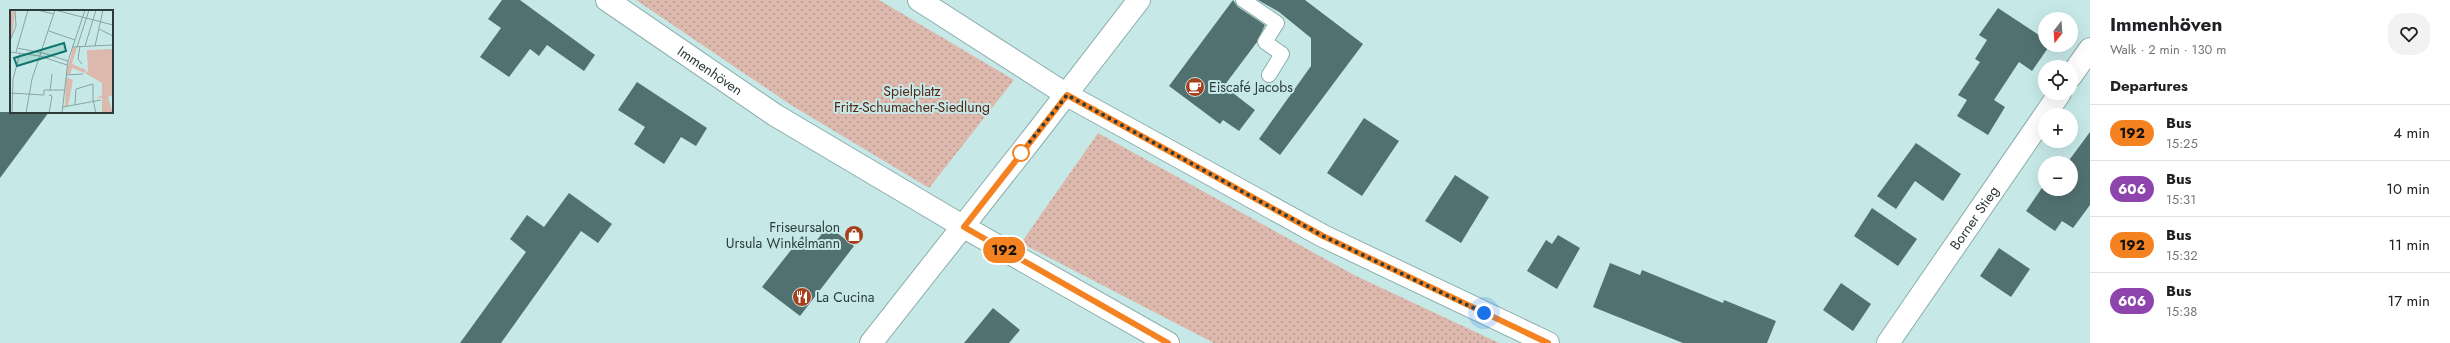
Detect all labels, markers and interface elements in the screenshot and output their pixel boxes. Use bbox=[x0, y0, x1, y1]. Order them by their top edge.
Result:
inset map bbox=[10, 10, 113, 113]
text: Immenhöven bbox=[2110, 11, 2222, 38]
north arrow bbox=[2038, 12, 2078, 52]
map controls bbox=[2038, 12, 2078, 196]
button: heart bbox=[2388, 13, 2430, 55]
text: Walk · 2 min · 130 m bbox=[2110, 40, 2226, 59]
street label: Immenhöven bbox=[673, 41, 747, 100]
button: locate bbox=[2038, 60, 2078, 100]
text: Departures bbox=[2110, 75, 2188, 97]
cafe icon: Eiscafé Jacobs bbox=[1184, 76, 1206, 98]
place label: Eiscafé Jacobs bbox=[1209, 77, 1293, 97]
park label: Spielplatz Fritz-Schumacher-Siedlung bbox=[834, 81, 990, 117]
button: + bbox=[2038, 108, 2078, 148]
text: Bus bbox=[2166, 112, 2191, 134]
text: 4 min bbox=[2393, 122, 2430, 144]
text: 192 bbox=[2119, 123, 2145, 143]
text: 15:25 bbox=[2166, 134, 2198, 153]
unlabelled marker bbox=[1012, 144, 1030, 162]
button: − bbox=[2038, 156, 2078, 196]
text: Bus bbox=[2166, 168, 2191, 190]
text: 10 min bbox=[2386, 178, 2430, 200]
text: 606 bbox=[2118, 179, 2146, 199]
street label: Borner Stieg bbox=[1945, 182, 2003, 254]
text: 15:31 bbox=[2166, 190, 2196, 209]
place label: Friseursalon Ursula Winkelmann bbox=[726, 217, 840, 253]
shop icon: Friseursalon Ursula Winkelmann bbox=[843, 224, 865, 246]
text: Bus bbox=[2166, 224, 2191, 246]
text: 11 min bbox=[2389, 234, 2430, 256]
text: 192 bbox=[2119, 235, 2145, 255]
line badge: 192 bbox=[981, 237, 1027, 263]
text: 192 bbox=[991, 240, 1017, 260]
text: 15:32 bbox=[2166, 246, 2198, 265]
text: Bus bbox=[2166, 280, 2191, 302]
restaurant icon: La Cucina bbox=[791, 286, 813, 308]
place label: La Cucina bbox=[816, 287, 875, 307]
text: 17 min bbox=[2387, 290, 2430, 312]
text: 606 bbox=[2118, 291, 2146, 311]
text: 15:38 bbox=[2166, 302, 2197, 321]
your location bbox=[1474, 303, 1494, 323]

